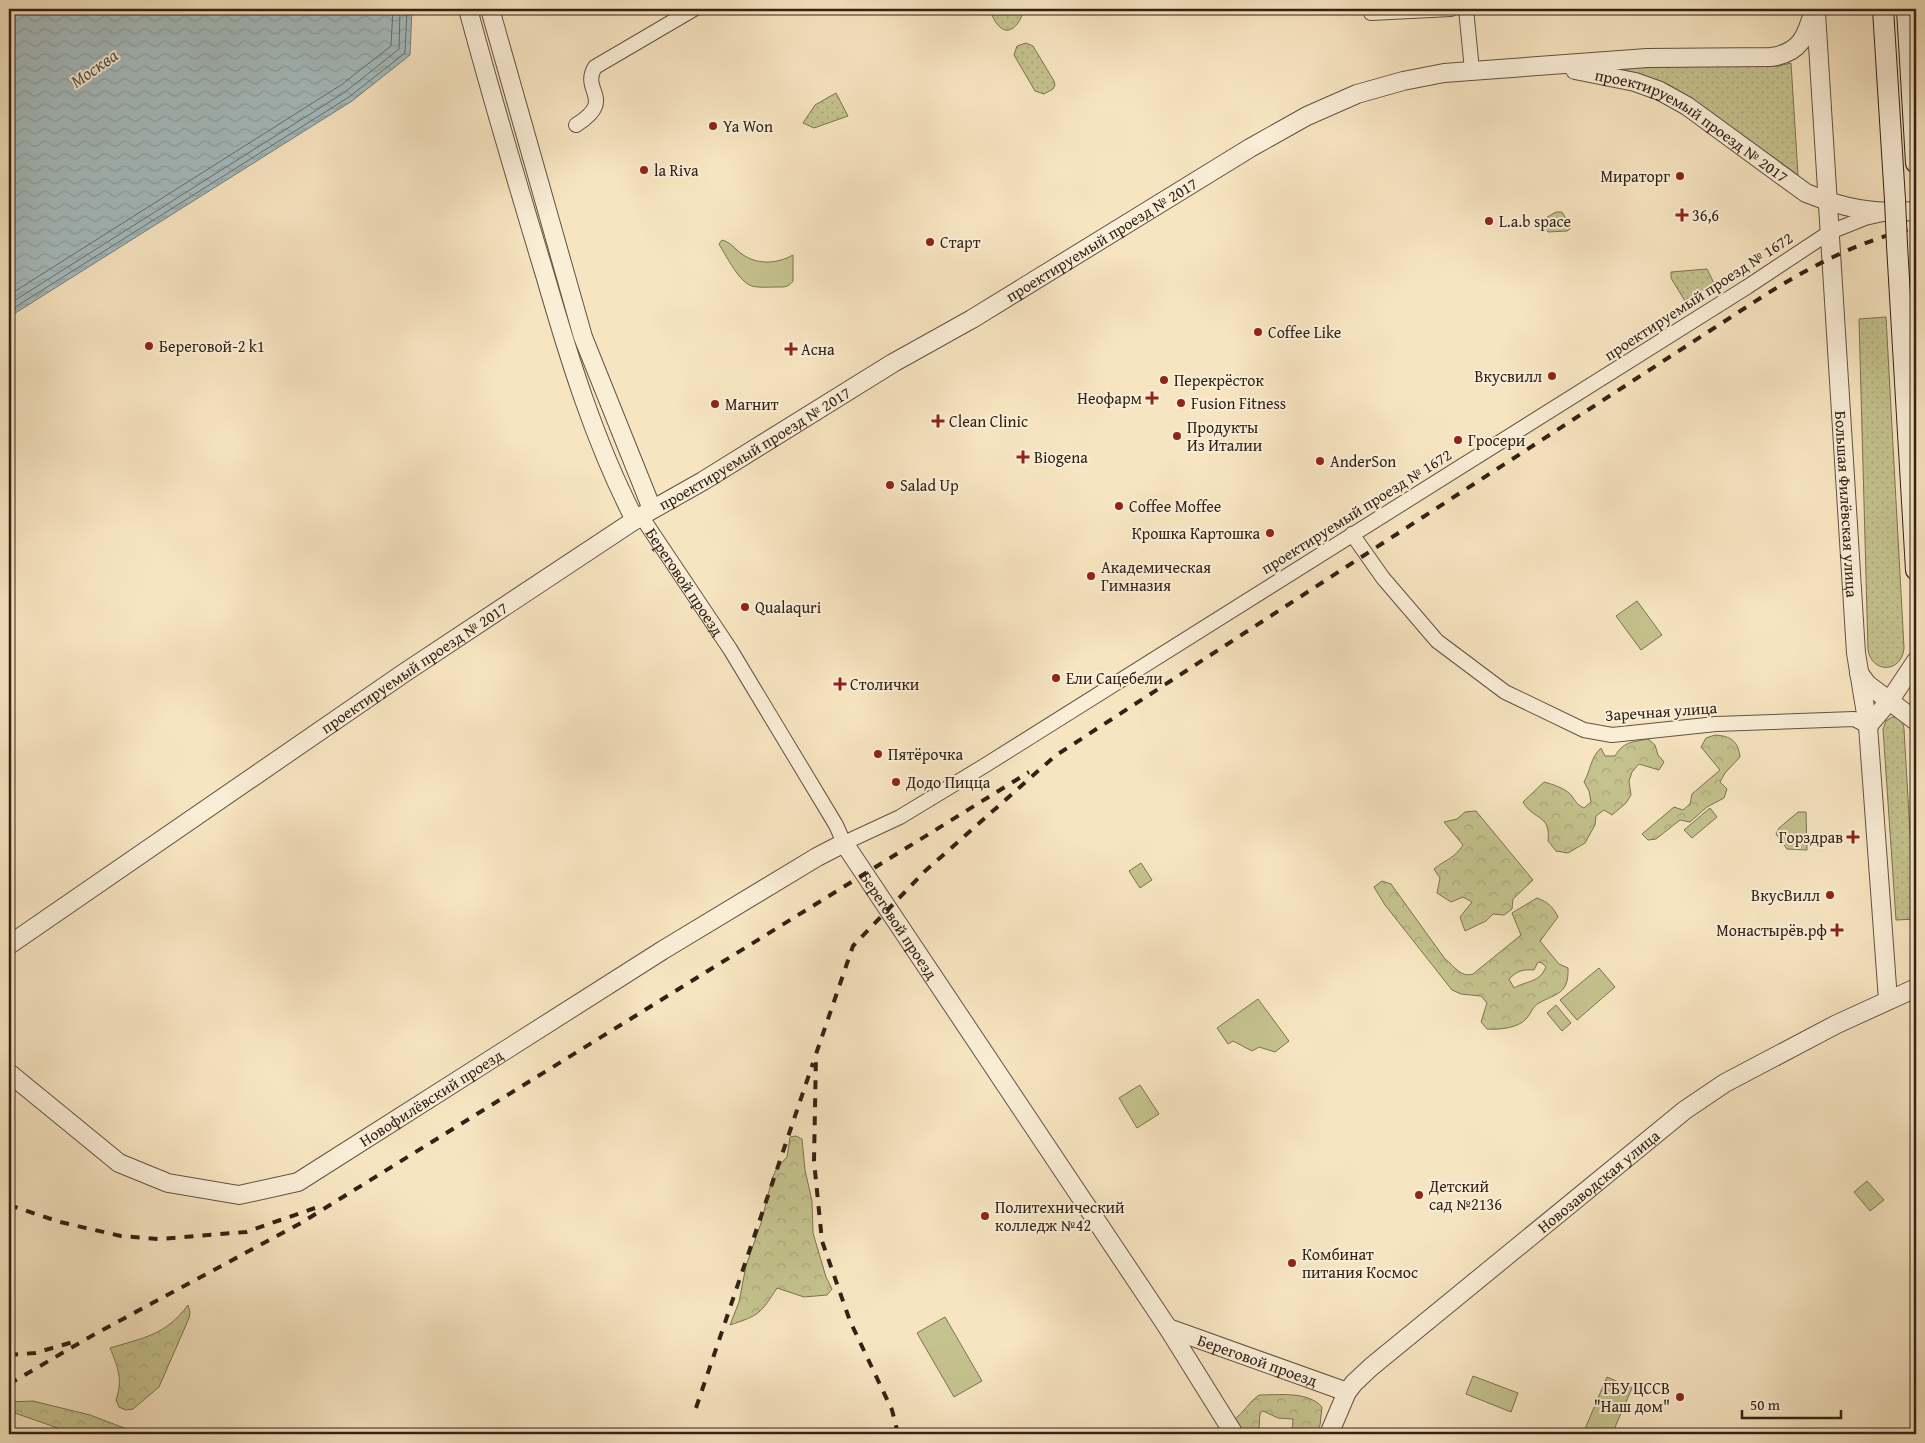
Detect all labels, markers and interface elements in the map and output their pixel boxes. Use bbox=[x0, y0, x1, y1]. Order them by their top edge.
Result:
water label: Москва bbox=[65, 41, 124, 94]
street label: проектируемый проезд № 2017 bbox=[1593, 62, 1793, 188]
place label: Ya Won bbox=[723, 114, 773, 138]
marker: Ya Won bbox=[707, 120, 719, 132]
place label: la Riva bbox=[654, 158, 699, 182]
marker: la Riva bbox=[638, 164, 650, 176]
place label: Мираторг bbox=[1600, 164, 1670, 188]
marker: Мираторг bbox=[1674, 170, 1686, 182]
street label: проектируемый проезд № 2017 bbox=[1001, 171, 1202, 308]
place label: 36,6 bbox=[1692, 203, 1719, 227]
place label: L.a.b space bbox=[1499, 209, 1571, 233]
marker: 36,6 bbox=[1676, 209, 1688, 221]
marker: L.a.b space bbox=[1483, 215, 1495, 227]
street label: проектируемый проезд № 1672 bbox=[1599, 226, 1797, 366]
place label: Старт bbox=[940, 230, 981, 254]
marker: Старт bbox=[924, 236, 936, 248]
place label: Coffee Like bbox=[1268, 320, 1341, 344]
marker: Coffee Like bbox=[1252, 326, 1264, 338]
place label: Береговой-2 k1 bbox=[159, 334, 265, 358]
place label: Асна bbox=[801, 337, 835, 361]
marker: Береговой-2 k1 bbox=[143, 340, 155, 352]
marker: Асна bbox=[785, 343, 797, 355]
place label: Вкусвилл bbox=[1474, 364, 1542, 388]
place label: Перекрёсток bbox=[1174, 368, 1264, 392]
marker: Вкусвилл bbox=[1546, 370, 1558, 382]
marker: Перекрёсток bbox=[1158, 374, 1170, 386]
street label: проектируемый проезд № 2017 bbox=[654, 380, 855, 516]
place label: Неофарм bbox=[1077, 386, 1142, 410]
place label: Fusion Fitness bbox=[1191, 391, 1286, 415]
place label: Магнит bbox=[725, 392, 779, 416]
marker: Неофарм bbox=[1146, 392, 1158, 404]
marker: Fusion Fitness bbox=[1175, 397, 1187, 409]
marker: Магнит bbox=[709, 398, 721, 410]
place label: Clean Clinic bbox=[949, 409, 1028, 433]
street label: Большая Филёвская улица bbox=[1829, 410, 1865, 598]
marker: Clean Clinic bbox=[931, 414, 945, 428]
place label: Продукты Из Италии bbox=[1187, 415, 1263, 457]
place label: Гросери bbox=[1468, 428, 1526, 452]
marker: Продукты Из Италии bbox=[1171, 430, 1183, 442]
marker: Гросери bbox=[1452, 434, 1464, 446]
street label: проектируемый проезд № 1672 bbox=[1256, 442, 1456, 580]
place label: Biogena bbox=[1034, 445, 1088, 469]
place label: AnderSon bbox=[1330, 449, 1396, 473]
marker: Biogena bbox=[1016, 450, 1030, 464]
marker: AnderSon bbox=[1314, 455, 1326, 467]
place label: Salad Up bbox=[900, 473, 959, 497]
marker: Salad Up bbox=[884, 479, 896, 491]
place label: Coffee Moffee bbox=[1129, 494, 1221, 518]
marker: Coffee Moffee bbox=[1113, 500, 1125, 512]
place label: Крошка Картошка bbox=[1132, 521, 1260, 545]
street label: Береговой проезд bbox=[640, 523, 730, 641]
marker: Крошка Картошка bbox=[1264, 527, 1276, 539]
place label: Академическая Гимназия bbox=[1101, 555, 1211, 597]
marker: Академическая Гимназия bbox=[1085, 570, 1097, 582]
place label: Qualaquri bbox=[755, 595, 822, 619]
street label: проектируемый проезд № 2017 bbox=[316, 596, 512, 739]
marker: Qualaquri bbox=[739, 601, 751, 613]
place label: Ели Сацебели bbox=[1066, 666, 1163, 690]
place label: Столички bbox=[850, 672, 920, 696]
marker: Ели Сацебели bbox=[1050, 672, 1062, 684]
marker: Столички bbox=[834, 678, 846, 690]
street label: Заречная улица bbox=[1604, 695, 1718, 727]
place label: Пятёрочка bbox=[888, 742, 963, 766]
marker: Пятёрочка bbox=[872, 748, 884, 760]
place label: Додо Пицца bbox=[905, 770, 991, 794]
marker: Додо Пицца bbox=[890, 776, 902, 788]
place label: Горздрав bbox=[1779, 825, 1843, 849]
marker: Горздрав bbox=[1847, 831, 1859, 843]
street label: Береговой проезд bbox=[854, 866, 944, 984]
place label: ВкусВилл bbox=[1751, 883, 1820, 907]
marker: ВкусВилл bbox=[1824, 889, 1836, 901]
place label: Монастырёв.рф bbox=[1716, 918, 1827, 942]
marker: Монастырёв.рф bbox=[1831, 924, 1843, 936]
street label: Новофилёвский проезд bbox=[354, 1043, 508, 1152]
street label: Новозаводская улица bbox=[1532, 1123, 1665, 1238]
place label: Детский сад №2136 bbox=[1428, 1174, 1502, 1216]
marker: Детский сад №2136 bbox=[1413, 1189, 1425, 1201]
place label: Политехнический колледж №42 bbox=[995, 1195, 1125, 1237]
marker: Политехнический колледж №42 bbox=[979, 1210, 991, 1222]
place label: Комбинат питания Космос bbox=[1302, 1242, 1418, 1284]
marker: Комбинат питания Космос bbox=[1286, 1257, 1298, 1269]
street label: Береговой проезд bbox=[1194, 1328, 1321, 1393]
place label: ГБУ ЦССВ "Наш дом" bbox=[1594, 1376, 1670, 1418]
scale bar bbox=[1742, 1388, 1841, 1420]
marker: ГБУ ЦССВ "Наш дом" bbox=[1674, 1391, 1686, 1403]
text: 50 m bbox=[1750, 1394, 1781, 1415]

